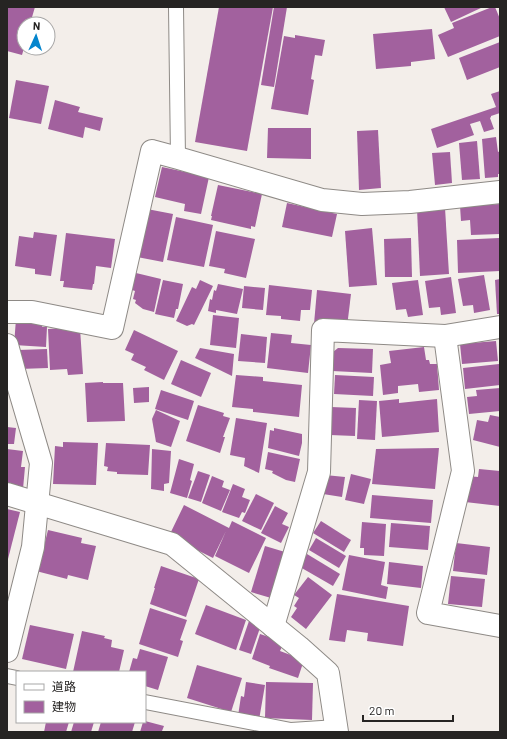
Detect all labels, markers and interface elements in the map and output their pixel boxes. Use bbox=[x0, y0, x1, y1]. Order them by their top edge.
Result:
north arrow bbox=[16, 16, 56, 56]
text: N bbox=[33, 19, 41, 32]
legend bbox=[16, 671, 146, 723]
text: 道路 bbox=[52, 679, 76, 693]
scale bar bbox=[363, 697, 453, 723]
text: 建物 bbox=[52, 699, 76, 713]
text: 20 m bbox=[369, 703, 395, 717]

